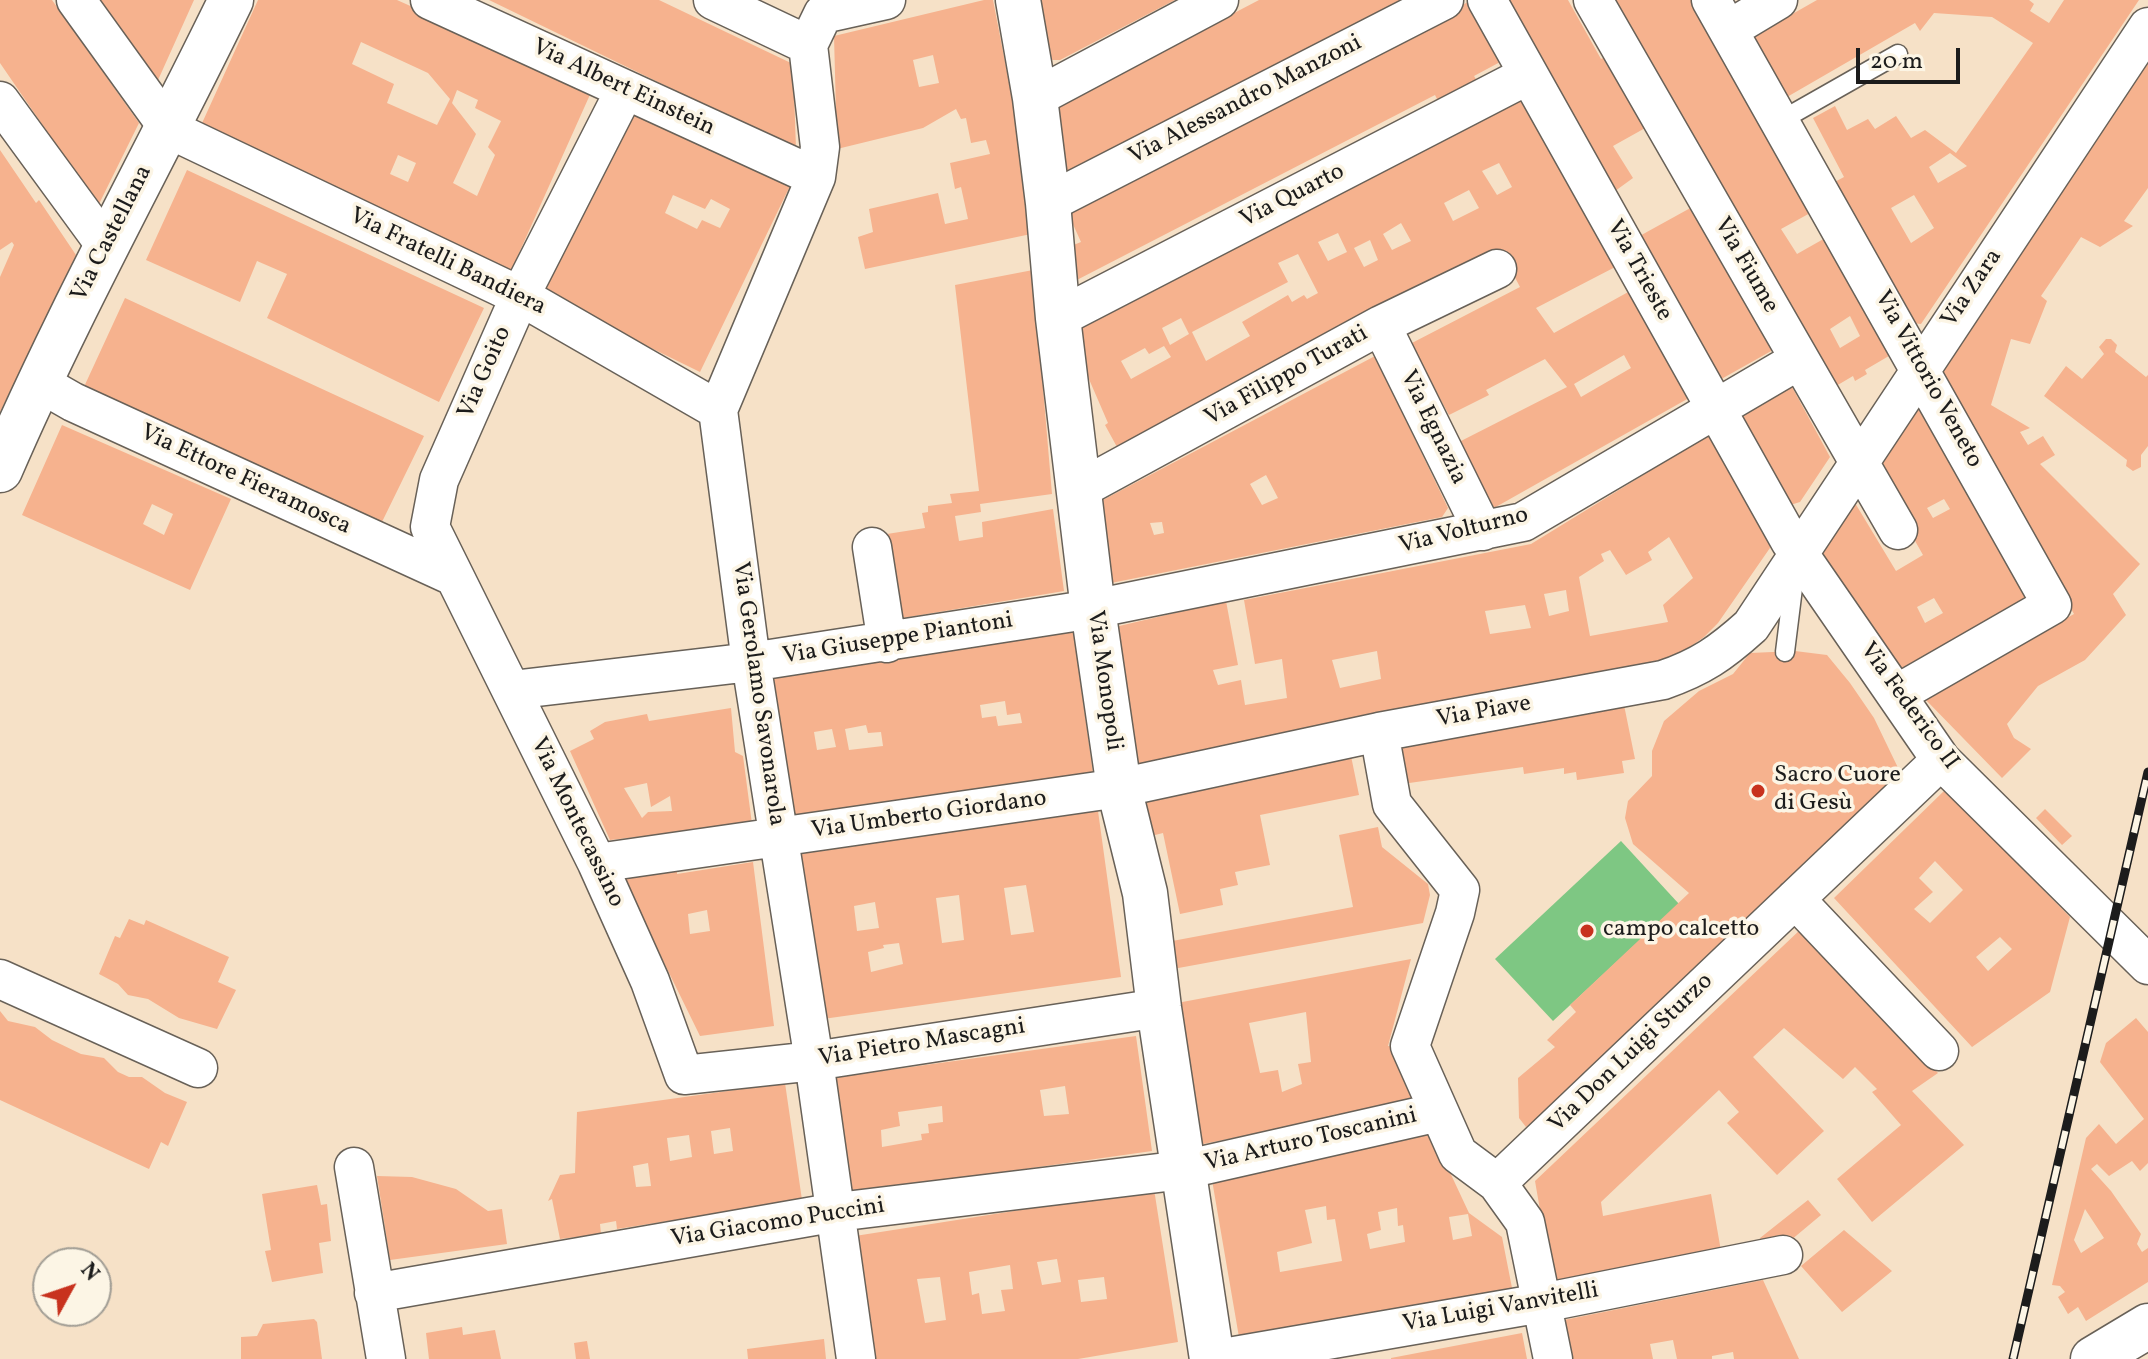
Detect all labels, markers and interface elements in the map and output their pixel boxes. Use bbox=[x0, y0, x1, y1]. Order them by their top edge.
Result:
street label: Via Alessandro Manzoni bbox=[1125, 30, 1367, 172]
scale bar bbox=[1860, 32, 1964, 82]
street label: Via Albert Einstein bbox=[527, 34, 719, 144]
text: 20 m bbox=[1870, 45, 1923, 79]
street label: Via Quarto bbox=[1236, 158, 1350, 236]
street label: Via Castellana bbox=[66, 161, 160, 307]
street label: Via Fratelli Bandiera bbox=[344, 203, 550, 323]
street label: Via Fiume bbox=[1706, 213, 1784, 319]
street label: Via Trieste bbox=[1599, 216, 1677, 326]
street label: Via Zara bbox=[1936, 244, 2010, 334]
street label: Via Vittorio Veneto bbox=[1866, 286, 1988, 474]
street label: Via Filippo Turati bbox=[1200, 320, 1374, 434]
street label: Via Goito bbox=[453, 323, 519, 423]
street label: Via Egnazia bbox=[1392, 366, 1472, 490]
street label: Via Ettore Fieramosca bbox=[135, 419, 355, 543]
street label: Via Volturno bbox=[1396, 502, 1532, 562]
street label: Via Gerolamo Savonarola bbox=[724, 560, 790, 828]
street label: Via Giuseppe Piantoni bbox=[781, 608, 1015, 672]
street label: Via Monopoli bbox=[1079, 609, 1127, 753]
street label: Via Federico II bbox=[1852, 638, 1964, 776]
street label: Via Piave bbox=[1435, 691, 1533, 735]
street label: Via Montecassino bbox=[522, 733, 630, 913]
place label: Sacro Cuore di Gesù bbox=[1774, 763, 1901, 819]
marker: Sacro Cuore di Gesù bbox=[1749, 782, 1767, 800]
street label: Via Umberto Giordano bbox=[810, 785, 1048, 847]
place label: campo calcetto bbox=[1603, 917, 1759, 945]
marker: campo calcetto bbox=[1578, 922, 1596, 940]
street label: Via Don Luigi Sturzo bbox=[1544, 968, 1720, 1140]
street label: Via Pietro Mascagni bbox=[817, 1013, 1027, 1075]
street label: Via Arturo Toscanini bbox=[1202, 1103, 1420, 1179]
street label: Via Giacomo Puccini bbox=[669, 1193, 887, 1255]
north arrow bbox=[32, 1247, 112, 1327]
text: N bbox=[72, 1256, 106, 1289]
street label: Via Luigi Vanvitelli bbox=[1401, 1278, 1601, 1340]

